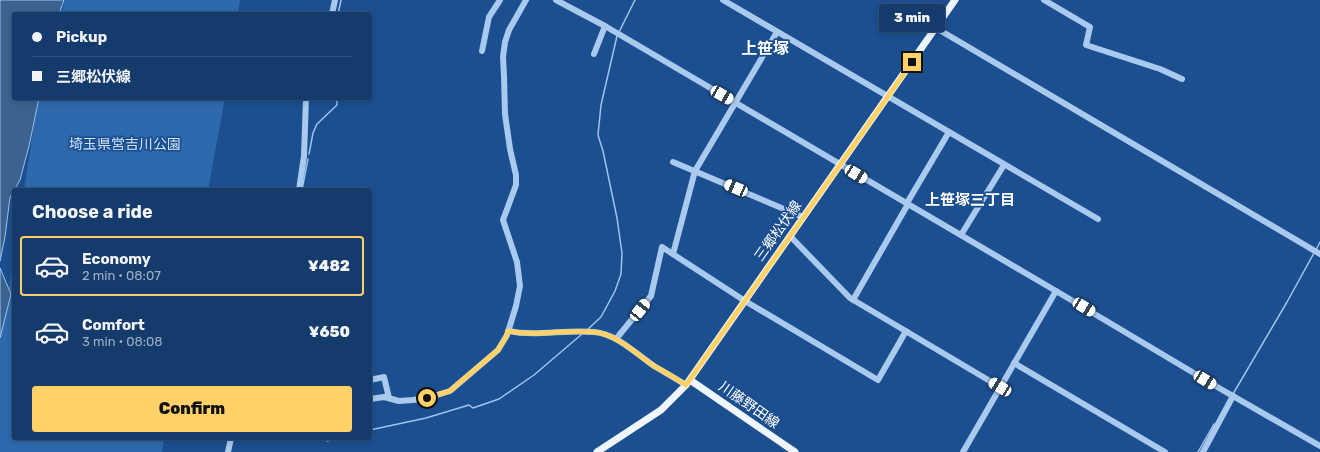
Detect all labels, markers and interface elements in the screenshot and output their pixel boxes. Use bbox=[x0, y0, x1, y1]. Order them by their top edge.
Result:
callout: 3 min bbox=[879, 4, 945, 32]
text: 3 min bbox=[894, 10, 930, 25]
text: Pickup bbox=[56, 28, 107, 46]
district label: 上笹塚 bbox=[741, 39, 789, 58]
route end bbox=[903, 53, 921, 71]
text: 三郷松伏線 bbox=[56, 68, 131, 86]
car bbox=[709, 84, 735, 106]
park label: 埼玉県営吉川公園 bbox=[69, 136, 181, 153]
car bbox=[843, 163, 869, 185]
car bbox=[723, 178, 749, 198]
district label: 上笹塚三丁目 bbox=[925, 191, 1015, 209]
street label: 三郷松伏線 bbox=[751, 197, 805, 265]
text: Choose a ride bbox=[32, 201, 153, 223]
icon: car bbox=[34, 248, 70, 284]
text: Economy bbox=[82, 250, 151, 268]
text: ¥482 bbox=[308, 257, 350, 275]
text: 2 min · 08:07 bbox=[82, 268, 161, 283]
car bbox=[1071, 296, 1097, 318]
car bbox=[628, 297, 652, 323]
icon: car bbox=[34, 314, 70, 350]
text: Comfort bbox=[82, 316, 145, 334]
text: ¥650 bbox=[309, 323, 350, 341]
text: 3 min · 08:08 bbox=[82, 334, 163, 349]
car bbox=[1192, 369, 1218, 391]
car bbox=[987, 376, 1013, 398]
street label: 川藤野田線 bbox=[715, 378, 783, 432]
button: Confirm bbox=[32, 386, 352, 432]
route start bbox=[418, 389, 436, 407]

